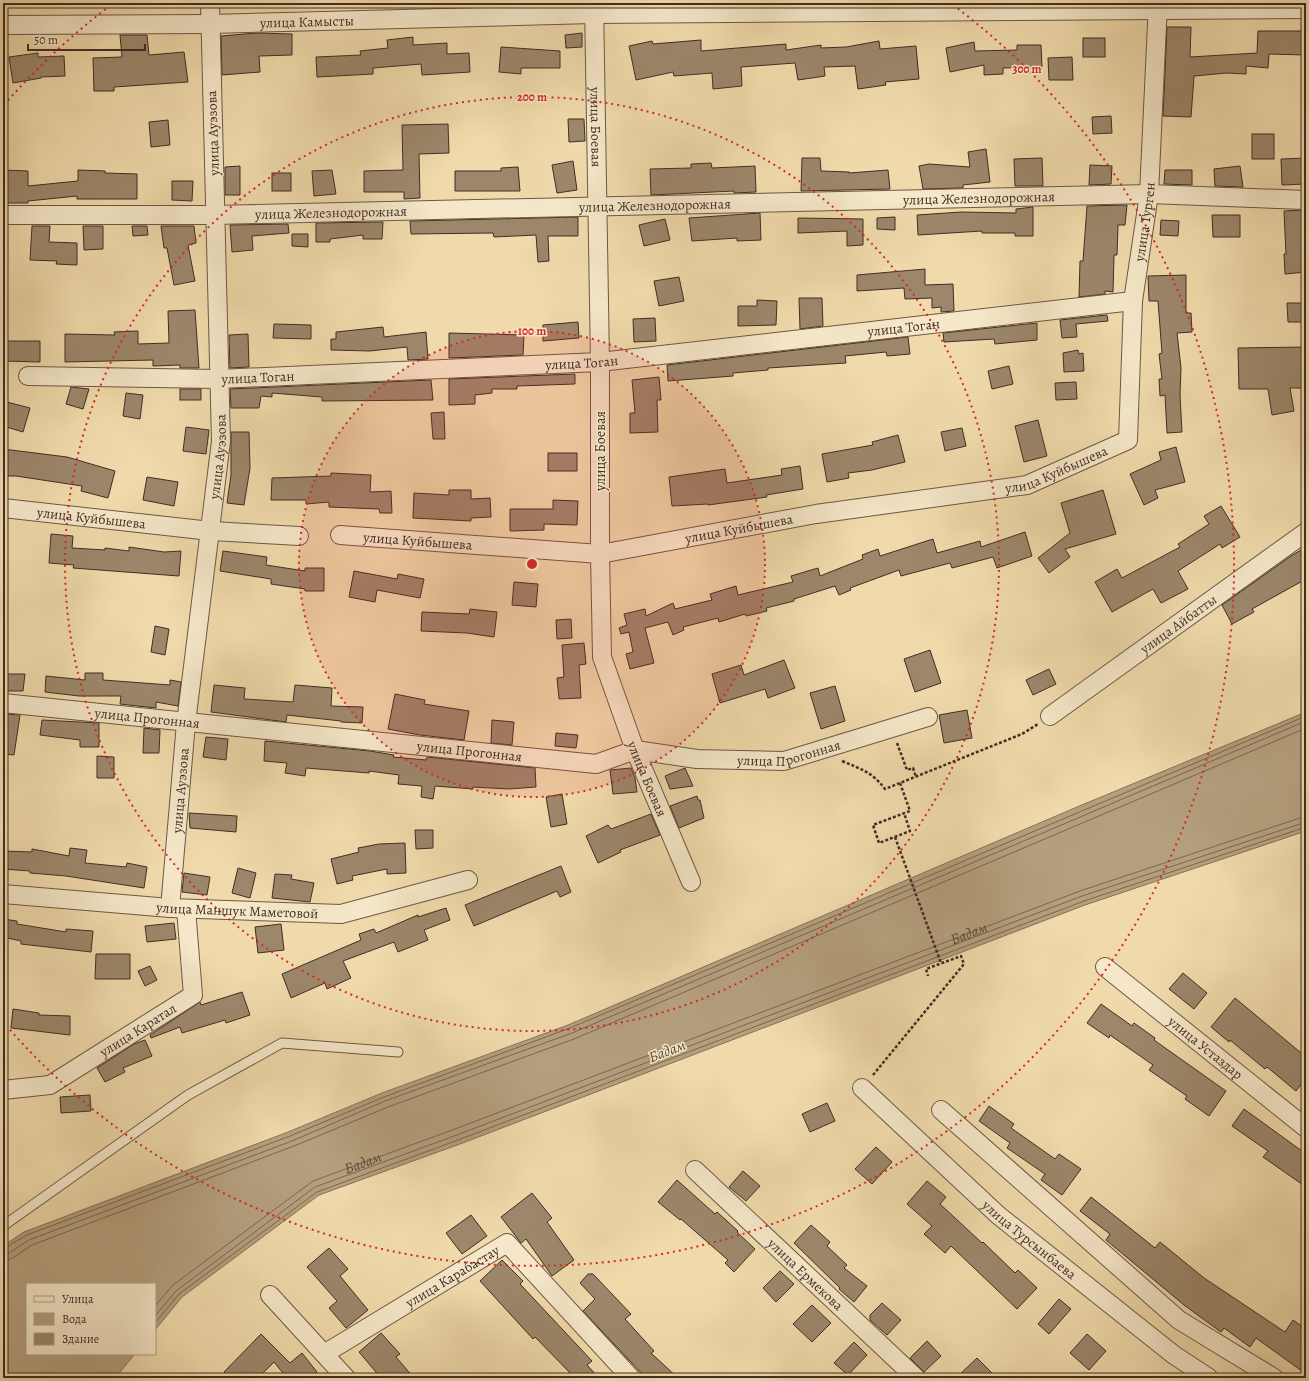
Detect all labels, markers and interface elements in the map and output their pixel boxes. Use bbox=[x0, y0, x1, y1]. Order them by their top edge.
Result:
street label: улица Камысты bbox=[259, 11, 354, 32]
scale bar bbox=[28, 26, 145, 52]
text: 50 m bbox=[34, 32, 58, 48]
text: 300 m bbox=[1012, 61, 1042, 77]
street label: улица Боевая bbox=[586, 86, 606, 168]
street label: улица Ауэзова bbox=[202, 89, 224, 177]
text: 200 m bbox=[517, 89, 547, 105]
street label: улица Турген bbox=[1129, 182, 1159, 264]
street label: улица Железнодорожная bbox=[902, 187, 1055, 209]
street label: улица Железнодорожная bbox=[578, 194, 731, 216]
street label: улица Железнодорожная bbox=[254, 201, 407, 224]
street label: улица Тоган bbox=[865, 314, 941, 341]
text: 100 m bbox=[518, 323, 546, 339]
street label: улица Тоган bbox=[544, 351, 619, 374]
street label: улица Тоган bbox=[220, 366, 295, 388]
street label: улица Боевая bbox=[591, 411, 610, 492]
street label: улица Ауэзова bbox=[204, 413, 231, 501]
street label: улица Куйбышева bbox=[1003, 441, 1111, 498]
street label: улица Куйбышева bbox=[35, 502, 147, 533]
street label: улица Куйбышева bbox=[682, 509, 795, 548]
street label: улица Куйбышева bbox=[362, 527, 474, 554]
centre of rings bbox=[525, 557, 539, 571]
street label: улица Айбатты bbox=[1135, 590, 1221, 658]
street label: улица Прогонная bbox=[93, 703, 201, 733]
street label: улица Прогонная bbox=[736, 735, 843, 771]
street label: улица Прогонная bbox=[415, 736, 523, 766]
street label: улица Боевая bbox=[623, 737, 672, 820]
street label: улица Ауэзова bbox=[167, 747, 193, 835]
street label: улица Маншук Маметовой bbox=[155, 897, 319, 923]
water label: Бадам bbox=[947, 917, 990, 950]
street label: улица Каратал bbox=[95, 998, 180, 1062]
street label: улица Устаздар bbox=[1163, 1011, 1247, 1084]
water label: Бадам bbox=[646, 1035, 688, 1067]
water label: Бадам bbox=[341, 1147, 384, 1179]
street label: улица Турсынбаева bbox=[978, 1195, 1081, 1284]
street label: улица Ермекова bbox=[763, 1233, 848, 1315]
street label: улица Карабастау bbox=[401, 1240, 503, 1312]
legend bbox=[26, 1283, 156, 1355]
text: Улица bbox=[62, 1291, 94, 1307]
text: Вода bbox=[62, 1311, 87, 1327]
text: Здание bbox=[62, 1331, 99, 1347]

